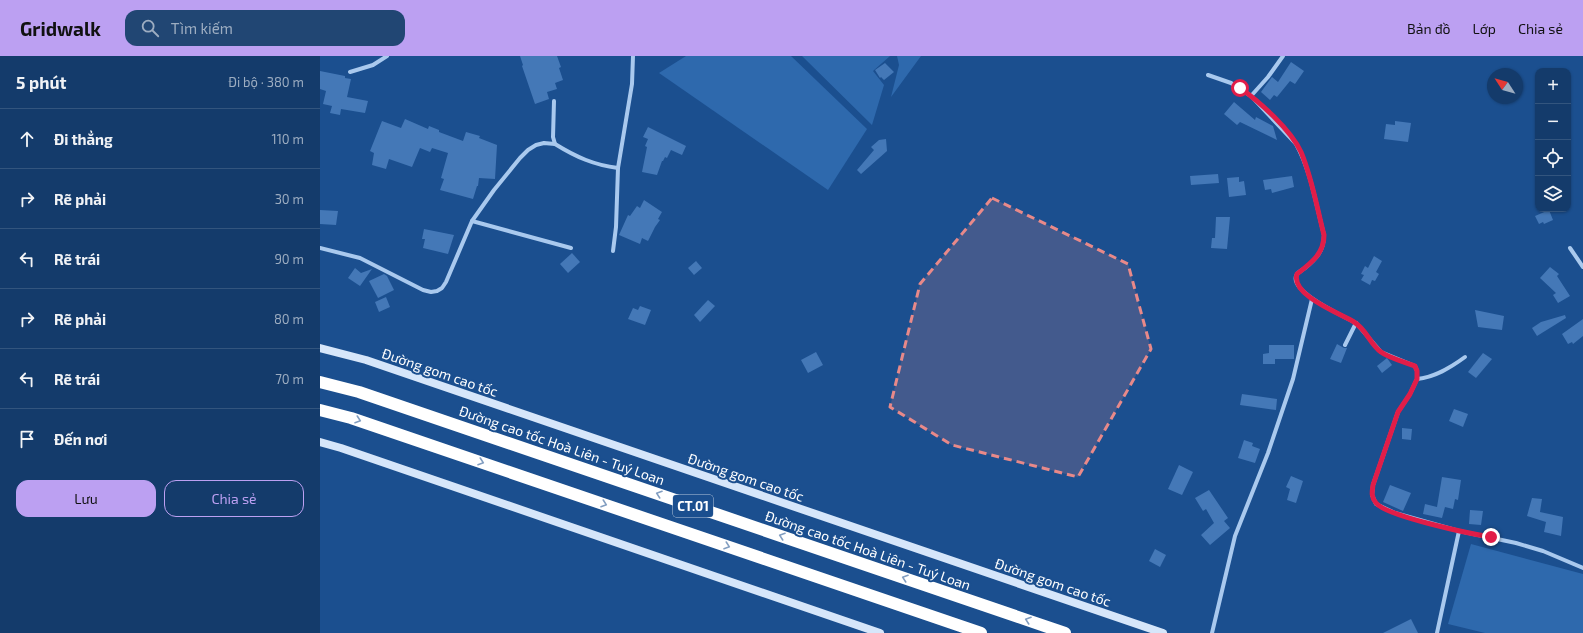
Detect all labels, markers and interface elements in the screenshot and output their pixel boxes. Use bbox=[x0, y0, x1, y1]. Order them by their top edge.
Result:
search box bbox=[125, 10, 405, 46]
text: Gridwalk bbox=[20, 17, 101, 40]
icon: search bbox=[139, 17, 161, 39]
text: Tìm kiếm bbox=[171, 19, 233, 37]
text: Bản đồ bbox=[1407, 20, 1451, 37]
text: Lớp bbox=[1473, 20, 1496, 37]
text: Chia sẻ bbox=[1518, 20, 1563, 37]
north arrow bbox=[1487, 68, 1523, 104]
map controls bbox=[1535, 68, 1571, 212]
button: + bbox=[1535, 68, 1571, 104]
text: 5 phút bbox=[16, 72, 67, 92]
text: Đi bộ · 380 m bbox=[228, 74, 304, 90]
route start bbox=[1231, 79, 1249, 97]
button: − bbox=[1535, 104, 1571, 140]
icon: ahead bbox=[16, 128, 38, 150]
text: Đi thẳng bbox=[54, 130, 113, 148]
text: 110 m bbox=[272, 131, 304, 147]
button: locate bbox=[1535, 140, 1571, 176]
button: layers bbox=[1535, 176, 1571, 212]
icon: right bbox=[16, 188, 38, 210]
text: Rẽ phải bbox=[54, 190, 106, 208]
text: 30 m bbox=[275, 191, 304, 207]
icon: left bbox=[16, 248, 38, 270]
text: Rẽ trái bbox=[54, 250, 100, 268]
text: 90 m bbox=[274, 251, 304, 267]
icon: right bbox=[16, 308, 38, 330]
text: Rẽ phải bbox=[54, 310, 106, 328]
text: 80 m bbox=[274, 311, 304, 327]
street label: Đường gom cao tốc bbox=[380, 344, 500, 400]
icon: left bbox=[16, 368, 38, 390]
text: Rẽ trái bbox=[54, 370, 100, 388]
text: 70 m bbox=[275, 371, 304, 387]
street label: Đường cao tốc Hoà Liên - Tuý Loan bbox=[457, 402, 667, 488]
one-way arrow bbox=[354, 415, 361, 424]
icon: arrive bbox=[16, 428, 38, 450]
text: Đến nơi bbox=[54, 430, 108, 448]
street label: Đường gom cao tốc bbox=[686, 449, 806, 505]
one-way arrow bbox=[477, 457, 484, 466]
button: Lưu bbox=[16, 480, 156, 517]
button: Chia sẻ bbox=[164, 480, 304, 517]
one-way arrow bbox=[656, 491, 663, 499]
road number: CT.01 bbox=[673, 495, 713, 517]
one-way arrow bbox=[600, 499, 607, 508]
street label: Đường cao tốc Hoà Liên - Tuý Loan bbox=[763, 507, 973, 593]
route end bbox=[1482, 528, 1500, 546]
one-way arrow bbox=[779, 533, 786, 541]
one-way arrow bbox=[723, 541, 730, 550]
street label: Đường gom cao tốc bbox=[993, 554, 1113, 610]
one-way arrow bbox=[902, 575, 909, 583]
one-way arrow bbox=[1025, 617, 1032, 625]

